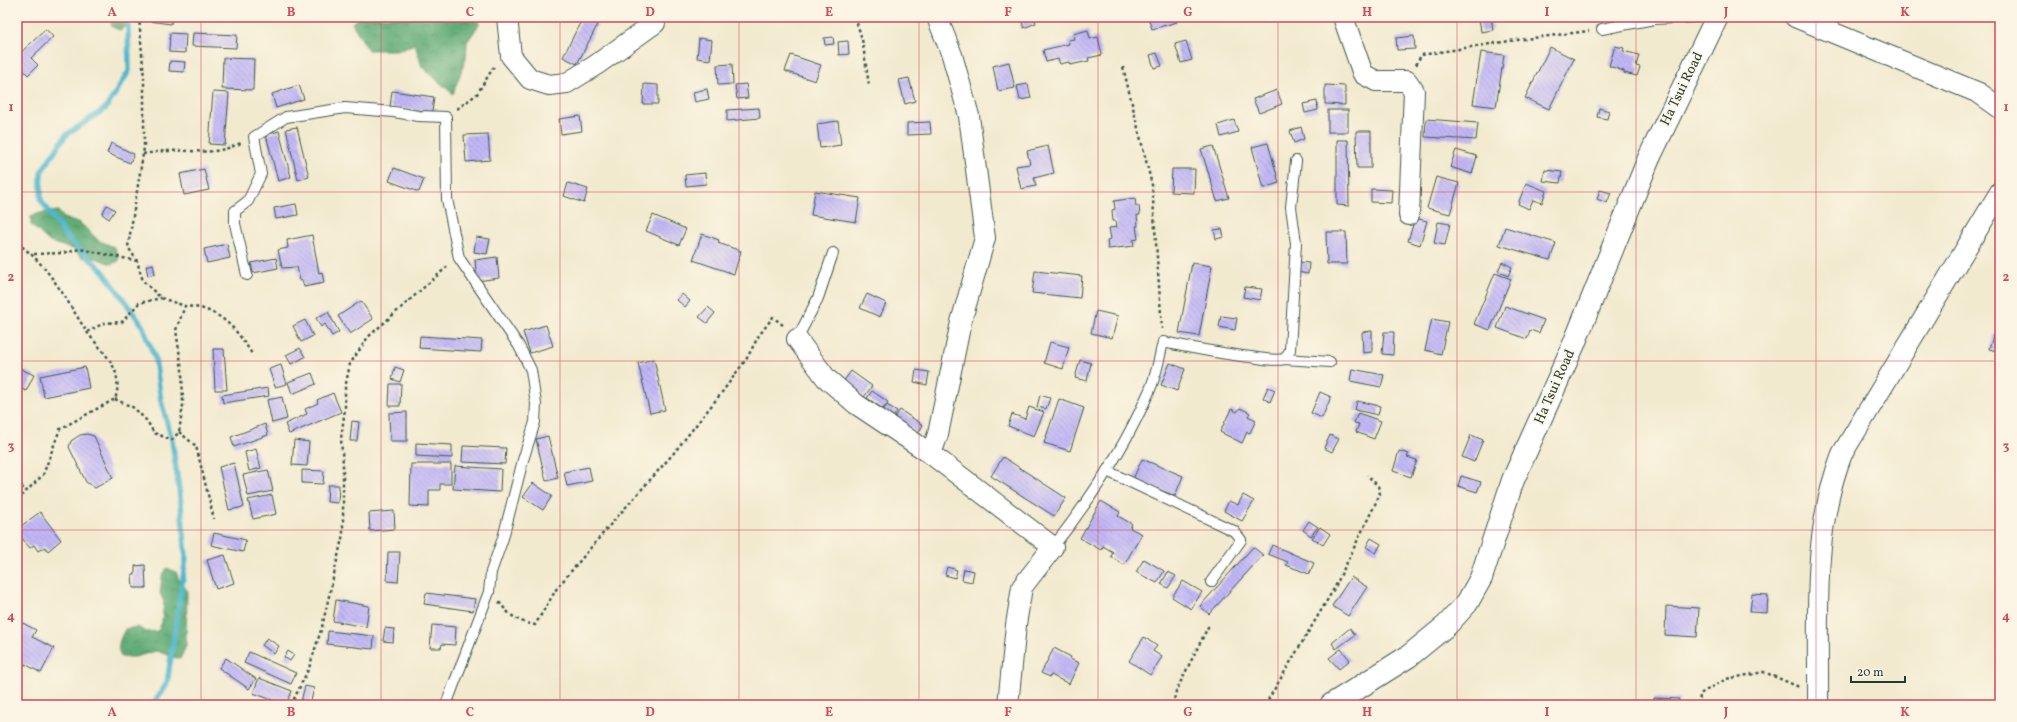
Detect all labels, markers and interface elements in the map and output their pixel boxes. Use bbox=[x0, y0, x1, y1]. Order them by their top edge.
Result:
text: A bbox=[107, 4, 117, 22]
text: B bbox=[287, 4, 296, 22]
text: C bbox=[466, 4, 474, 22]
text: D bbox=[645, 4, 655, 22]
text: E bbox=[825, 4, 833, 22]
text: F bbox=[1004, 4, 1012, 22]
text: G bbox=[1183, 4, 1193, 22]
text: H bbox=[1362, 4, 1372, 22]
text: I bbox=[1545, 4, 1550, 22]
text: J bbox=[1723, 4, 1729, 22]
text: K bbox=[1900, 4, 1910, 22]
street label: Ha Tsui Road bbox=[1656, 49, 1708, 129]
text: 1 bbox=[8, 99, 14, 117]
text: 1 bbox=[2003, 99, 2009, 117]
text: 2 bbox=[8, 269, 15, 287]
text: 2 bbox=[2003, 269, 2010, 287]
street label: Ha Tsui Road bbox=[1530, 347, 1580, 427]
text: 3 bbox=[8, 438, 15, 456]
text: 3 bbox=[2003, 438, 2010, 456]
text: 4 bbox=[7, 608, 15, 626]
text: 4 bbox=[2002, 608, 2010, 626]
scale bar bbox=[1851, 658, 1905, 684]
text: 20 m bbox=[1857, 665, 1884, 681]
text: A bbox=[107, 704, 117, 722]
text: B bbox=[287, 704, 296, 722]
text: C bbox=[466, 704, 474, 722]
text: D bbox=[645, 704, 655, 722]
text: E bbox=[825, 704, 833, 722]
text: F bbox=[1004, 704, 1012, 722]
text: G bbox=[1183, 704, 1193, 722]
text: H bbox=[1362, 704, 1372, 722]
text: I bbox=[1545, 704, 1550, 722]
text: J bbox=[1723, 704, 1729, 722]
text: K bbox=[1900, 704, 1910, 722]

